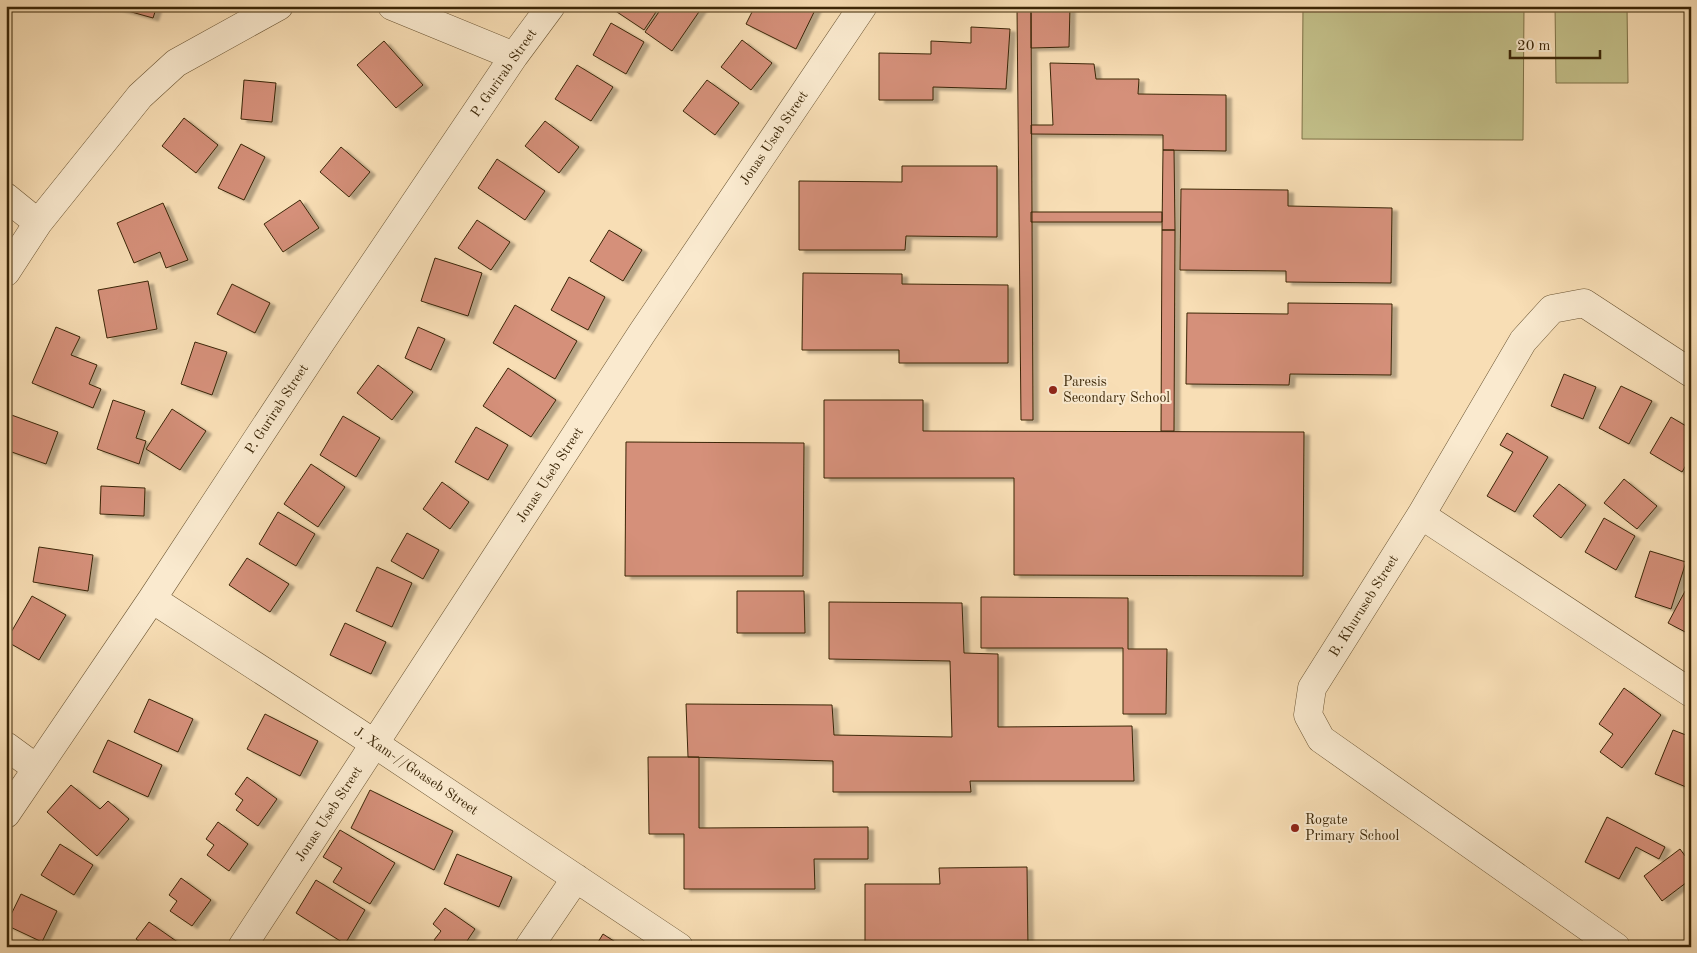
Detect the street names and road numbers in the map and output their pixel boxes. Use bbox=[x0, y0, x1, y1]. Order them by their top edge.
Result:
street label: P. Gurirab Street bbox=[468, 26, 540, 120]
street label: Jonas Useb Street bbox=[737, 88, 811, 188]
street label: P. Gurirab Street bbox=[243, 362, 311, 456]
street label: Jonas Useb Street bbox=[514, 425, 586, 525]
street label: B. Khuruseb Street bbox=[1327, 553, 1401, 659]
street label: J. Xam-//Goaseb Street bbox=[351, 724, 481, 818]
street label: Jonas Useb Street bbox=[293, 764, 365, 864]

